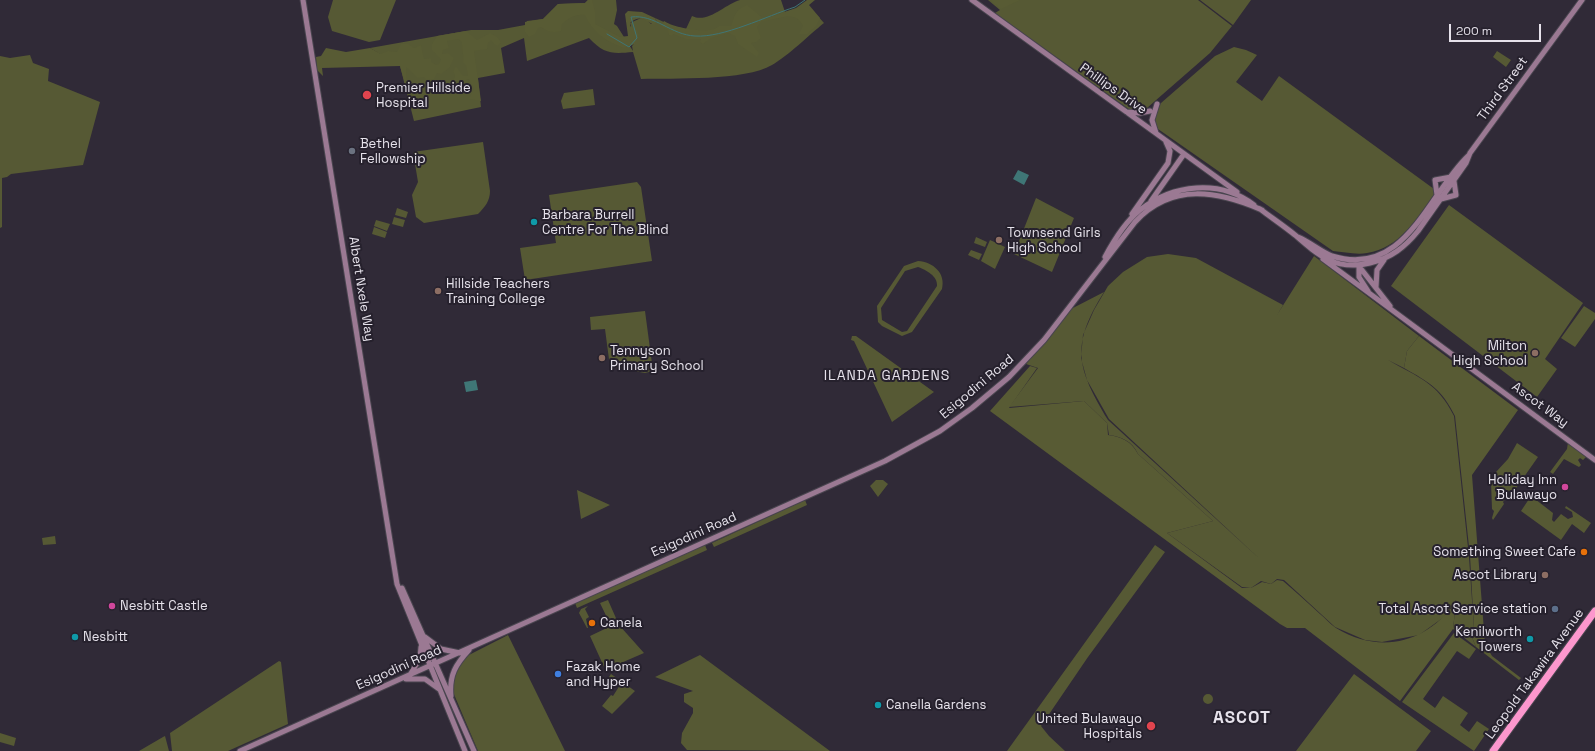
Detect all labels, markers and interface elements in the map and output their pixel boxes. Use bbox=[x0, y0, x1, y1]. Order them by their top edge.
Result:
scale bar bbox=[1451, 16, 1543, 42]
text: 200 m bbox=[1456, 23, 1492, 39]
street label: Third Street bbox=[1475, 54, 1531, 124]
street label: Phillips Drive bbox=[1076, 60, 1150, 118]
place label: Premier Hillside Hospital bbox=[376, 80, 471, 111]
marker: Premier Hillside Hospital bbox=[361, 89, 373, 101]
place label: Bethel Fellowship bbox=[360, 136, 426, 167]
marker: Bethel Fellowship bbox=[347, 146, 357, 156]
place label: Barbara Burrell Centre For The Blind bbox=[542, 207, 669, 238]
marker: Barbara Burrell Centre For The Blind bbox=[529, 217, 539, 227]
place label: Townsend Girls High School bbox=[1007, 225, 1101, 256]
street label: Albert Nxele Way bbox=[345, 235, 377, 343]
marker: Townsend Girls High School bbox=[994, 235, 1004, 245]
place label: Hillside Teachers Training College bbox=[446, 276, 550, 307]
marker: Hillside Teachers Training College bbox=[433, 286, 443, 296]
place label: Milton High School bbox=[1453, 338, 1527, 369]
place label: Tennyson Primary School bbox=[610, 343, 704, 374]
marker: Milton High School bbox=[1530, 348, 1540, 358]
street label: Esigodini Road bbox=[937, 352, 1017, 422]
marker: Tennyson Primary School bbox=[597, 353, 607, 363]
district label: ILANDA GARDENS bbox=[824, 368, 950, 384]
street label: Ascot Way bbox=[1509, 379, 1571, 431]
place label: Holiday Inn Bulawayo bbox=[1488, 472, 1557, 503]
marker: Holiday Inn Bulawayo bbox=[1560, 482, 1570, 492]
street label: Esigodini Road bbox=[649, 509, 739, 561]
place label: Something Sweet Cafe bbox=[1433, 544, 1576, 560]
marker: Something Sweet Cafe bbox=[1579, 547, 1589, 557]
place label: Ascot Library bbox=[1453, 567, 1537, 583]
marker: Ascot Library bbox=[1540, 570, 1550, 580]
place label: Nesbitt Castle bbox=[120, 598, 208, 614]
marker: Nesbitt Castle bbox=[107, 601, 117, 611]
place label: Total Ascot Service station bbox=[1379, 601, 1547, 617]
marker: Total Ascot Service station bbox=[1550, 604, 1560, 614]
street label: Leopold Takawira Avenue bbox=[1482, 606, 1588, 742]
place label: Canela bbox=[600, 615, 642, 631]
marker: Canela bbox=[587, 618, 597, 628]
place label: Kenilworth Towers bbox=[1455, 624, 1522, 655]
place label: Nesbitt bbox=[83, 629, 128, 645]
marker: Nesbitt bbox=[70, 632, 80, 642]
marker: Kenilworth Towers bbox=[1525, 634, 1535, 644]
street label: Esigodini Road bbox=[354, 642, 444, 694]
place label: Fazak Home and Hyper bbox=[566, 659, 640, 690]
marker: Fazak Home and Hyper bbox=[553, 669, 563, 679]
place label: Canella Gardens bbox=[886, 697, 986, 713]
marker: Canella Gardens bbox=[873, 700, 883, 710]
district label: ASCOT bbox=[1213, 708, 1271, 728]
place label: United Bulawayo Hospitals bbox=[1036, 711, 1142, 742]
marker: United Bulawayo Hospitals bbox=[1145, 720, 1157, 732]

